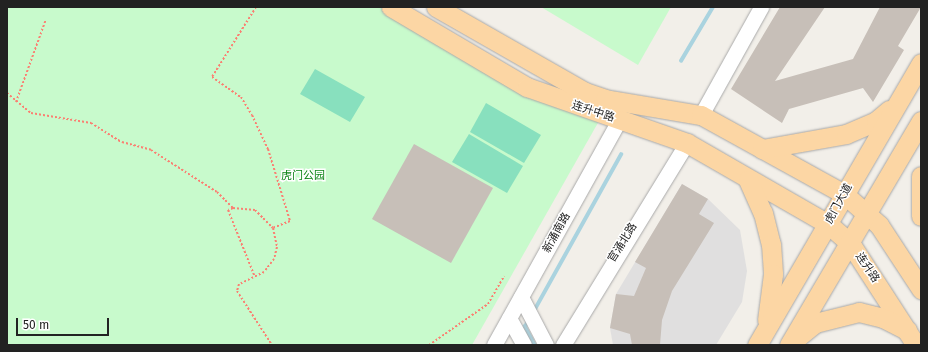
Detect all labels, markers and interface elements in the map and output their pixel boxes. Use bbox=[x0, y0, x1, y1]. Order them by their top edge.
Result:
street label: 连升中路 bbox=[570, 99, 616, 125]
park label: 虎门公园 bbox=[281, 169, 325, 183]
street label: 虎门大道 bbox=[823, 182, 855, 226]
street label: 新涌南路 bbox=[541, 211, 573, 255]
street label: 官涌北路 bbox=[606, 221, 640, 265]
street label: 连升路 bbox=[852, 251, 882, 285]
scale bar bbox=[18, 310, 111, 336]
text: 50 m bbox=[23, 318, 49, 332]

